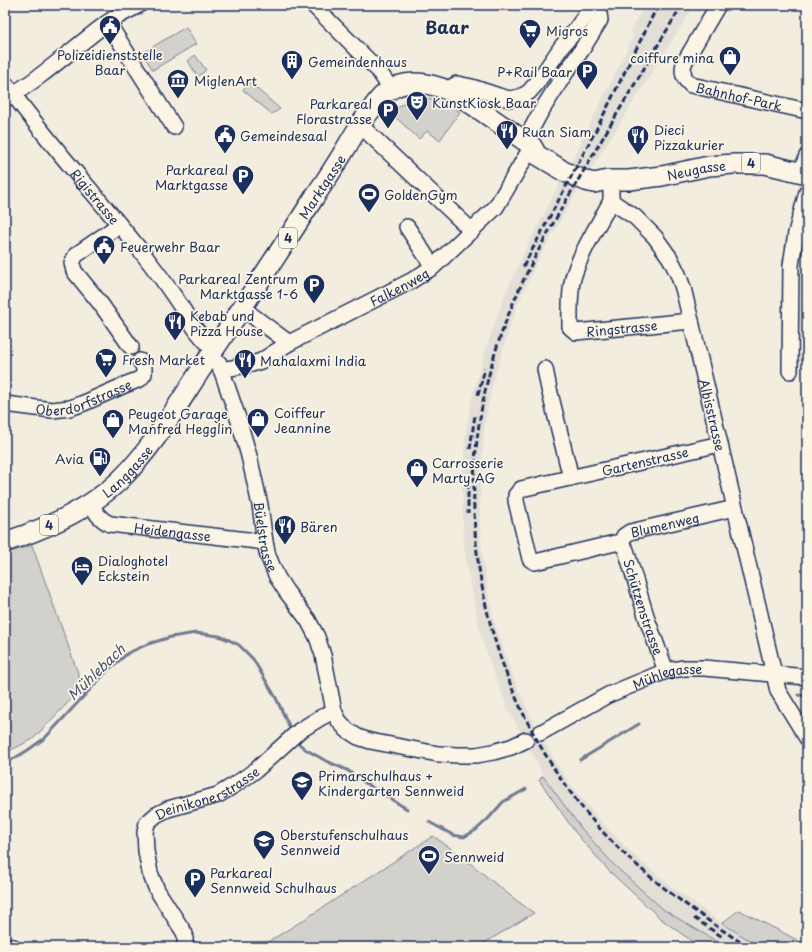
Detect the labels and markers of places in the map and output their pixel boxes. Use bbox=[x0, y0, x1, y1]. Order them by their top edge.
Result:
public building icon: Polizeidienststelle Baar bbox=[97, 13, 123, 46]
supermarket icon: Migros bbox=[517, 17, 543, 50]
place label: Migros bbox=[546, 21, 588, 40]
shop icon: coiffure mina bbox=[717, 44, 743, 77]
place label: Polizeidienststelle Baar bbox=[57, 45, 163, 79]
building icon: Gemeindenhaus bbox=[279, 48, 305, 81]
place label: coiffure mina bbox=[630, 48, 715, 67]
place label: Gemeindenhaus bbox=[308, 52, 407, 71]
parking icon: P+Rail Baar bbox=[574, 58, 600, 91]
place label: P+Rail Baar bbox=[497, 62, 572, 81]
museum icon: MiglenArt bbox=[165, 67, 191, 100]
place label: MiglenArt bbox=[194, 71, 257, 90]
theatre icon: KunstKiosk Baar bbox=[404, 89, 430, 122]
place label: KunstKiosk Baar bbox=[432, 93, 536, 112]
place label: Parkareal Florastrasse bbox=[296, 94, 372, 128]
parking icon: Parkareal Florastrasse bbox=[375, 97, 401, 130]
restaurant icon: Ruan Siam bbox=[494, 118, 520, 151]
place label: Dieci Pizzakurier bbox=[654, 120, 724, 154]
public building icon: Gemeindesaal bbox=[212, 122, 238, 155]
place label: Ruan Siam bbox=[522, 122, 591, 141]
restaurant icon: Dieci Pizzakurier bbox=[625, 123, 651, 156]
place label: Gemeindesaal bbox=[240, 126, 327, 145]
place label: Parkareal Marktgasse bbox=[155, 160, 228, 194]
parking icon: Parkareal Marktgasse bbox=[230, 163, 256, 196]
sports icon: GoldenGym bbox=[356, 181, 382, 214]
place label: GoldenGym bbox=[384, 185, 458, 204]
public building icon: Feuerwehr Baar bbox=[91, 233, 117, 266]
place label: Feuerwehr Baar bbox=[120, 237, 220, 256]
place label: Parkareal Zentrum Marktgasse 1-6 bbox=[178, 269, 298, 303]
parking icon: Parkareal Zentrum Marktgasse 1-6 bbox=[301, 272, 327, 305]
place label: Kebab und Pizza House bbox=[190, 306, 263, 340]
restaurant icon: Kebab und Pizza House bbox=[162, 309, 188, 342]
supermarket icon: Fresh Market bbox=[93, 346, 119, 379]
restaurant icon: Mahalaxmi India bbox=[232, 347, 258, 380]
place label: Fresh Market bbox=[122, 350, 205, 369]
place label: Mahalaxmi India bbox=[260, 351, 367, 370]
place label: Coiffeur Jeannine bbox=[274, 403, 331, 437]
place label: Peugeot Garage Manfred Hegglin bbox=[128, 404, 233, 438]
shop icon: Coiffeur Jeannine bbox=[245, 406, 271, 439]
shop icon: Peugeot Garage Manfred Hegglin bbox=[100, 407, 126, 440]
fuel station icon: Avia bbox=[87, 445, 113, 478]
place label: Avia bbox=[55, 449, 85, 468]
place label: Carrosserie Marty AG bbox=[432, 453, 503, 487]
shop icon: Carrosserie Marty AG bbox=[404, 456, 430, 489]
restaurant icon: Bären bbox=[272, 513, 298, 546]
place label: Bären bbox=[300, 517, 337, 536]
place label: Dialoghotel Eckstein bbox=[98, 551, 168, 585]
hotel icon: Dialoghotel Eckstein bbox=[69, 554, 95, 587]
place label: Primarschulhaus + Kindergarten Sennweid bbox=[318, 766, 464, 800]
school or university icon: Primarschulhaus + Kindergarten Sennweid bbox=[289, 769, 315, 802]
place label: Oberstufenschulhaus Sennweid bbox=[280, 825, 408, 859]
school or university icon: Oberstufenschulhaus Sennweid bbox=[251, 828, 277, 861]
sports icon: Sennweid bbox=[416, 843, 442, 876]
place label: Sennweid bbox=[444, 847, 504, 866]
place label: Parkareal Sennweid Schulhaus bbox=[210, 863, 337, 897]
parking icon: Parkareal Sennweid Schulhaus bbox=[182, 866, 208, 899]

